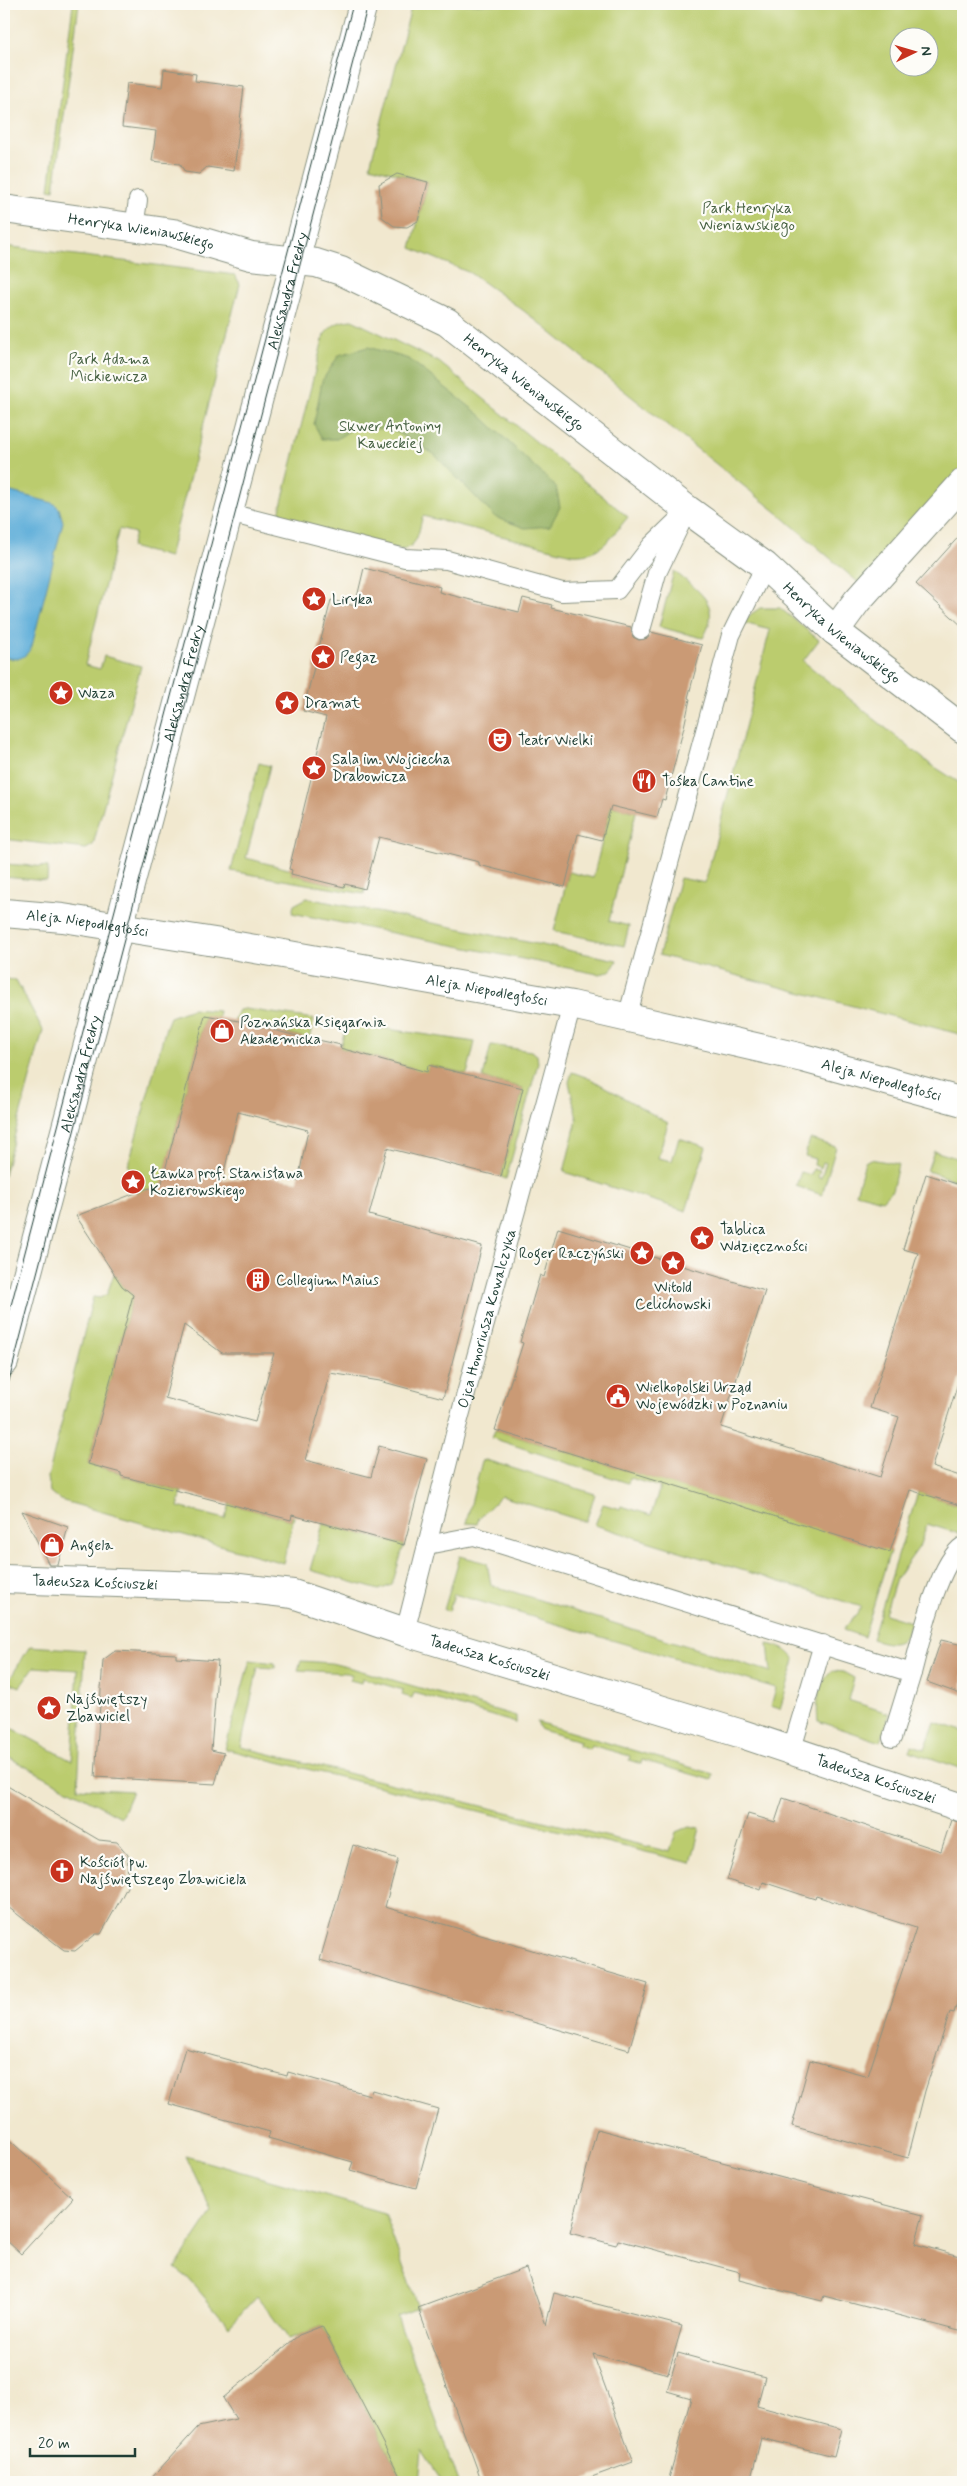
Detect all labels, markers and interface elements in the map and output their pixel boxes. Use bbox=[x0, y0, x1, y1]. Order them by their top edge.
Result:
north arrow bbox=[890, 28, 940, 78]
text: N bbox=[917, 46, 935, 56]
park label: Park Henryka Wieniawskiego bbox=[699, 199, 795, 237]
street label: Henryka Wieniawskiego bbox=[67, 209, 216, 256]
street label: Aleksandra Fredry bbox=[263, 230, 313, 352]
street label: Henryka Wieniawskiego bbox=[459, 329, 588, 436]
park label: Park Adama Mickiewicza bbox=[68, 350, 150, 387]
park label: Skwer Antoniny Kaweckiej bbox=[339, 417, 441, 454]
street label: Henryka Wieniawskiego bbox=[778, 578, 904, 689]
place icon: Liryka bbox=[301, 586, 327, 612]
place label: Liryka bbox=[332, 590, 373, 610]
street label: Aleksandra Fredry bbox=[159, 622, 210, 744]
place icon: Pegaz bbox=[310, 644, 336, 670]
place label: Pegaz bbox=[340, 648, 377, 669]
place icon: Waza bbox=[48, 680, 74, 706]
place label: Waza bbox=[78, 684, 115, 704]
place icon: Dramat bbox=[274, 690, 300, 716]
place label: Dramat bbox=[304, 694, 360, 714]
theatre icon: Teatr Wielki bbox=[487, 727, 513, 753]
place label: Teatr Wielki bbox=[518, 731, 593, 751]
place label: Sala im. Wojciecha Drabowicza bbox=[332, 750, 451, 787]
place icon: Sala im. Wojciecha Drabowicza bbox=[301, 755, 327, 781]
restaurant icon: Tośka Cantine bbox=[631, 768, 657, 794]
place label: Tośka Cantine bbox=[662, 772, 754, 792]
street label: Aleja Niepodległości bbox=[25, 906, 150, 942]
street label: Aleja Niepodległości bbox=[424, 970, 549, 1012]
street label: Aleksandra Fredry bbox=[56, 1013, 106, 1135]
place label: Poznańska Księgarnia Akademicka bbox=[240, 1013, 387, 1050]
shop icon: Poznańska Księgarnia Akademicka bbox=[209, 1018, 235, 1044]
street label: Aleja Niepodległości bbox=[819, 1055, 943, 1107]
place label: Ławka prof. Stanisława Kozierowskiego bbox=[150, 1164, 303, 1201]
place icon: Ławka prof. Stanisława Kozierowskiego bbox=[120, 1169, 146, 1195]
place label: Tablica Wdzięczności bbox=[720, 1220, 808, 1257]
place icon: Tablica Wdzięczności bbox=[689, 1225, 715, 1251]
street label: Ojca Honoriusza Kowalczyka bbox=[453, 1226, 522, 1411]
place icon: Roger Raczyński bbox=[629, 1240, 655, 1266]
place label: Roger Raczyński bbox=[519, 1244, 624, 1265]
place icon: Witold Celichowski bbox=[660, 1250, 686, 1276]
building icon: Collegium Maius bbox=[245, 1267, 271, 1293]
place label: Collegium Maius bbox=[276, 1271, 379, 1291]
place label: Witold Celichowski bbox=[635, 1278, 711, 1315]
place label: Wielkopolski Urząd Wojewódzki w Poznaniu bbox=[636, 1378, 787, 1415]
public building icon: Wielkopolski Urząd Wojewódzki w Poznaniu bbox=[605, 1383, 631, 1409]
shop icon: Angela bbox=[39, 1532, 65, 1558]
place label: Angela bbox=[70, 1536, 114, 1557]
street label: Tadeusza Kościuszki bbox=[32, 1571, 158, 1595]
street label: Tadeusza Kościuszki bbox=[426, 1631, 552, 1686]
place label: Najświętszy Zbawiciel bbox=[66, 1690, 147, 1727]
place icon: Najświętszy Zbawiciel bbox=[36, 1695, 62, 1721]
street label: Tadeusza Kościuszki bbox=[813, 1750, 938, 1809]
place label: Kościół pw. Najświętszego Zbawiciela bbox=[80, 1853, 247, 1890]
church icon: Kościół pw. Najświętszego Zbawiciela bbox=[49, 1858, 75, 1884]
scale bar bbox=[30, 2426, 135, 2458]
text: 20 m bbox=[38, 2434, 70, 2454]

